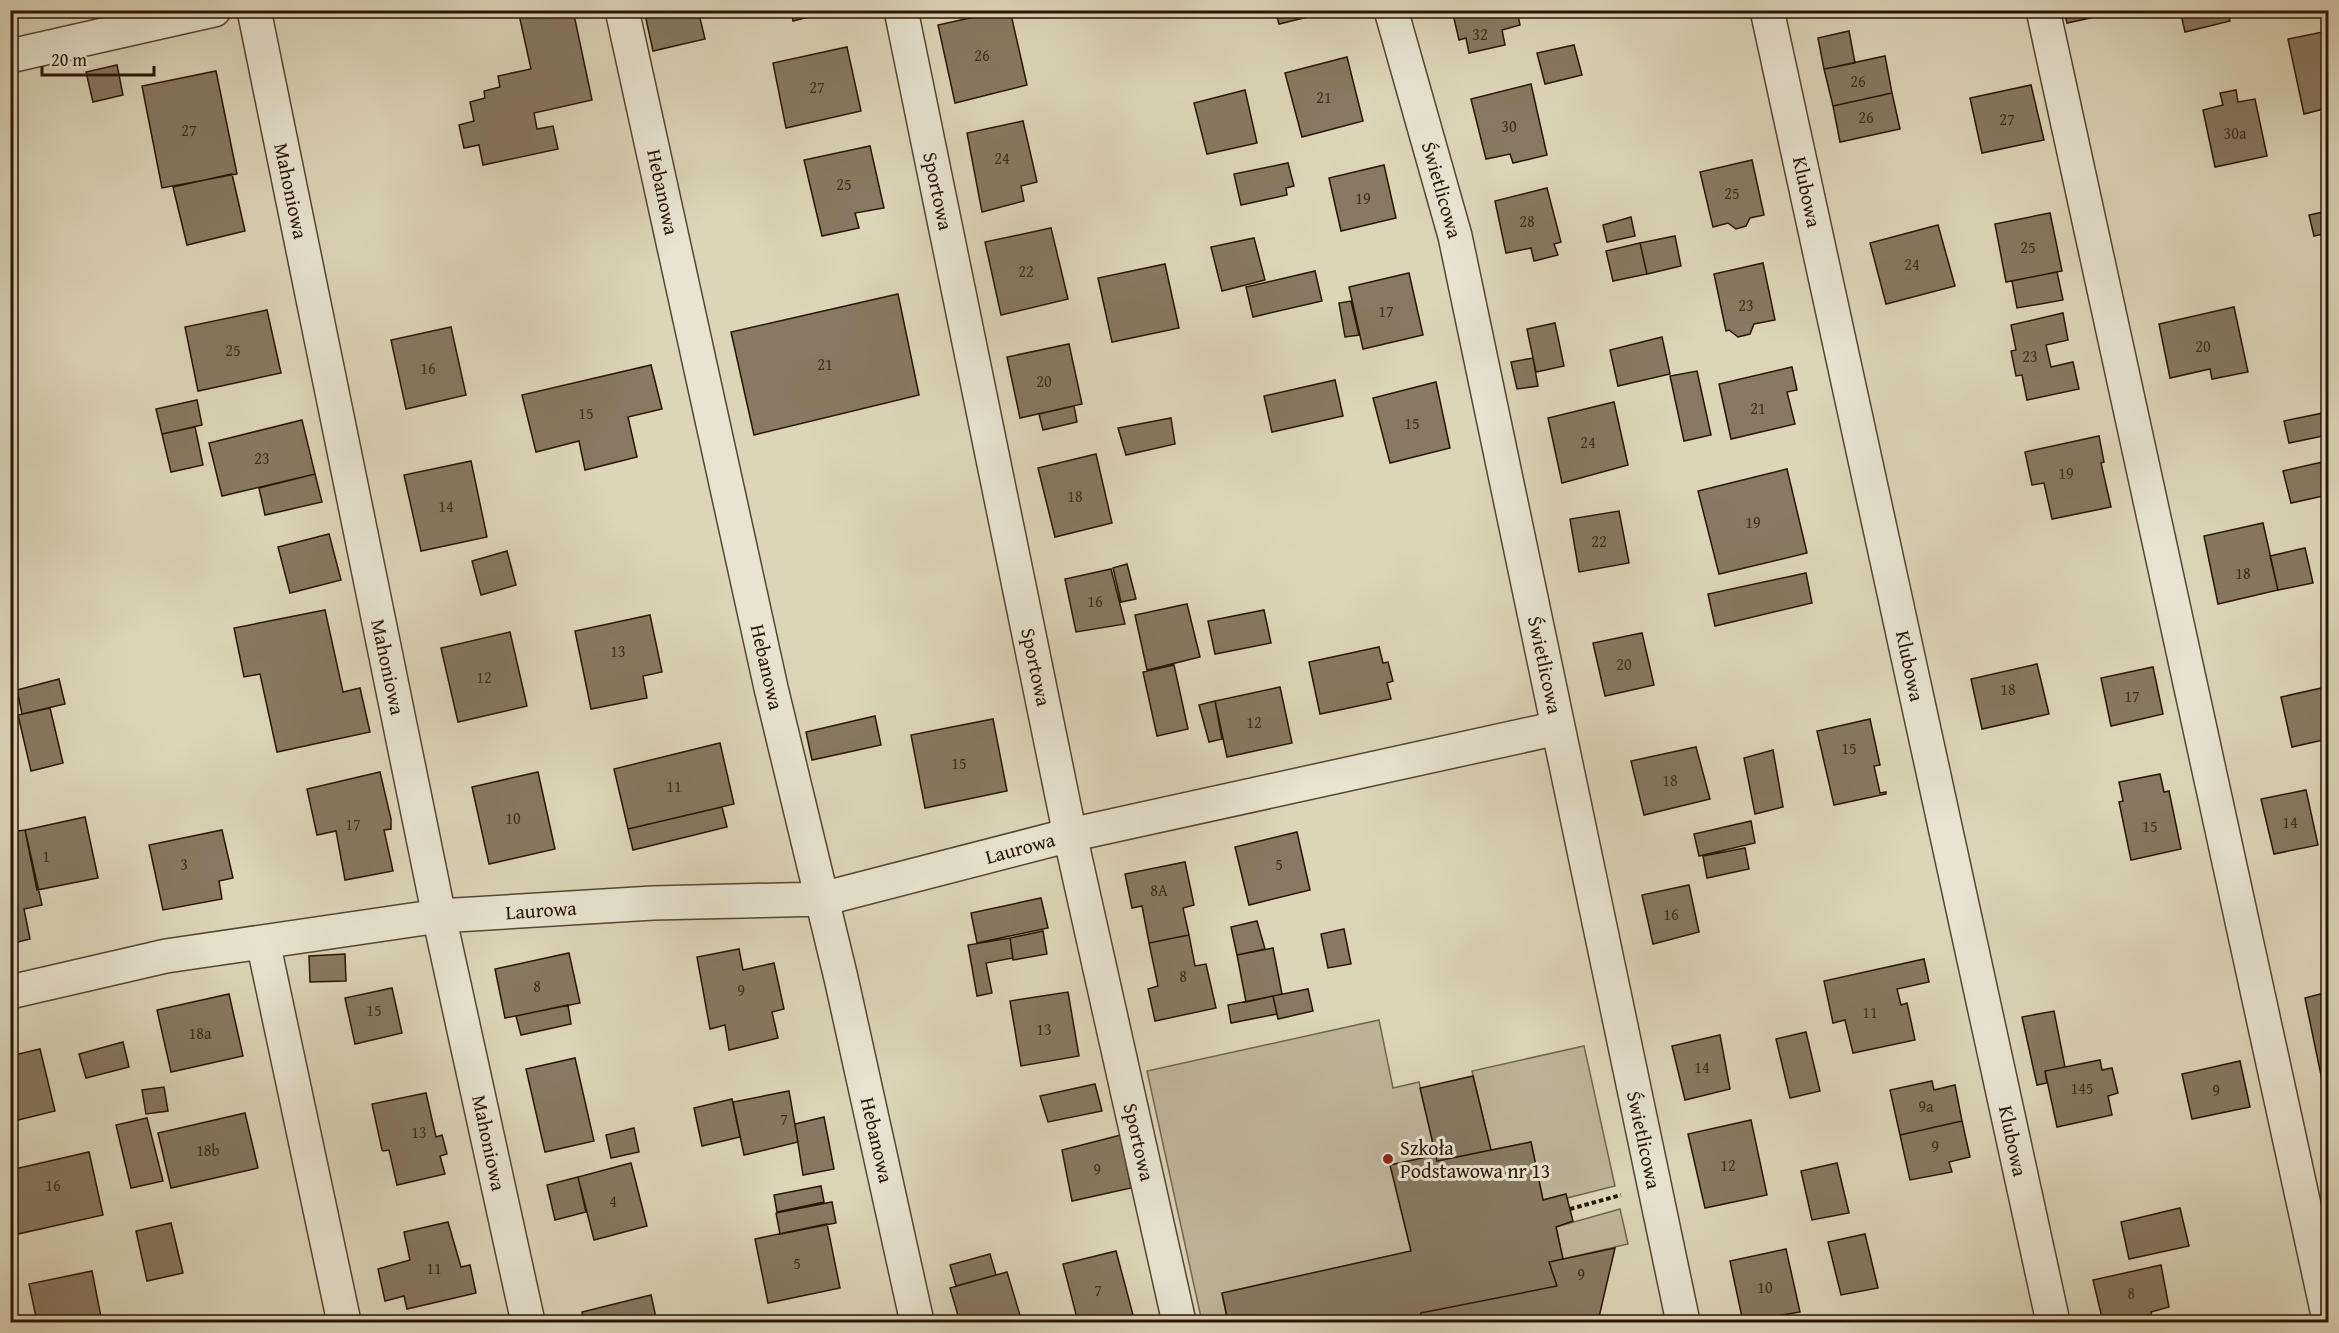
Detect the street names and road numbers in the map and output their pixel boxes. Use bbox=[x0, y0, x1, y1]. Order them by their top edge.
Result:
street label: Świetlicowa bbox=[1415, 138, 1470, 242]
street label: Mahoniowa bbox=[267, 140, 316, 242]
street label: Hebanowa bbox=[640, 146, 687, 238]
street label: Sportowa bbox=[916, 149, 961, 233]
street label: Klubowa bbox=[1786, 154, 1829, 231]
street label: Świetlicowa bbox=[1521, 613, 1570, 717]
street label: Mahoniowa bbox=[364, 616, 413, 718]
street label: Hebanowa bbox=[744, 621, 792, 713]
street label: Sportowa bbox=[1014, 625, 1059, 709]
street label: Klubowa bbox=[1889, 628, 1932, 705]
street label: Laurowa bbox=[982, 824, 1059, 871]
street label: Laurowa bbox=[504, 893, 578, 926]
street label: Świetlicowa bbox=[1620, 1088, 1669, 1192]
street label: Mahoniowa bbox=[465, 1092, 514, 1194]
street label: Hebanowa bbox=[854, 1094, 902, 1186]
street label: Sportowa bbox=[1116, 1100, 1163, 1184]
street label: Klubowa bbox=[1992, 1103, 2035, 1180]

